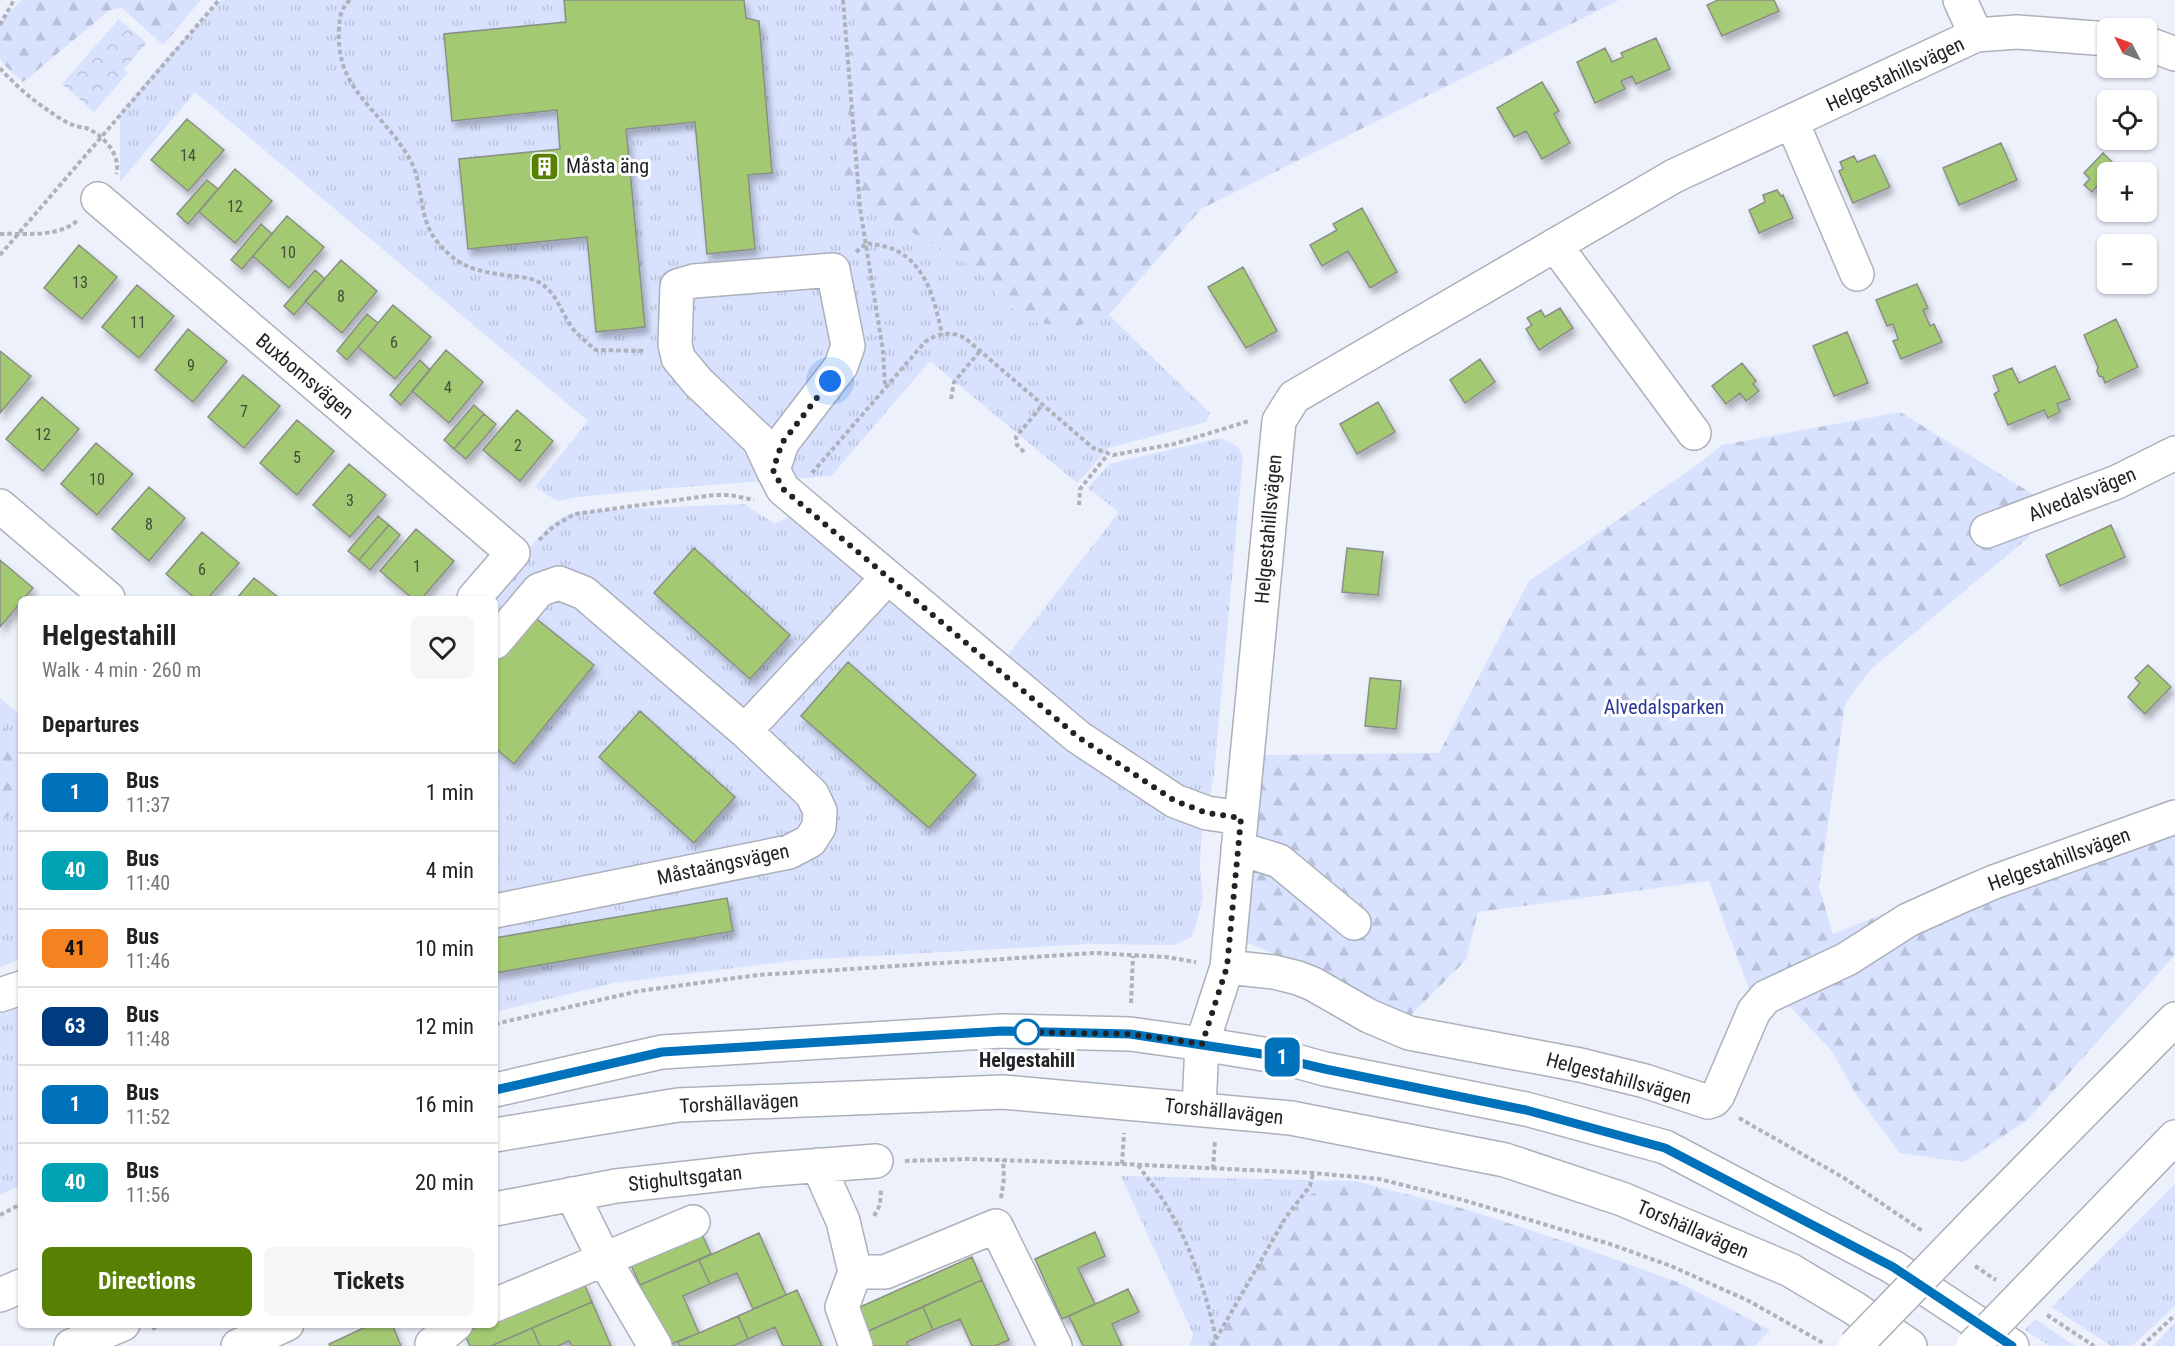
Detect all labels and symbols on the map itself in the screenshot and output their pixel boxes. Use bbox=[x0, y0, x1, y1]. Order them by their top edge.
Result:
north arrow bbox=[2097, 18, 2157, 78]
street label: Helgestahillsvägen bbox=[1822, 31, 1968, 117]
house number: 14 bbox=[180, 146, 196, 165]
building icon: Måsta äng bbox=[529, 150, 561, 182]
place label: Måsta äng bbox=[566, 154, 649, 178]
house number: 12 bbox=[227, 197, 243, 216]
house number: 10 bbox=[280, 243, 296, 262]
house number: 13 bbox=[72, 273, 88, 292]
house number: 8 bbox=[337, 287, 345, 306]
house number: 11 bbox=[130, 313, 146, 332]
street label: Buxbomsvägen bbox=[251, 328, 359, 424]
house number: 6 bbox=[390, 333, 398, 352]
house number: 9 bbox=[187, 356, 195, 375]
your location bbox=[815, 366, 845, 396]
house number: 4 bbox=[444, 378, 452, 397]
house number: 7 bbox=[240, 402, 248, 421]
house number: 12 bbox=[35, 425, 51, 444]
house number: 2 bbox=[514, 436, 522, 455]
house number: 5 bbox=[293, 448, 301, 467]
street label: Helgestahillsvägen bbox=[1250, 453, 1286, 605]
street label: Alvedalsvägen bbox=[2025, 462, 2139, 526]
house number: 10 bbox=[89, 470, 105, 489]
house number: 3 bbox=[346, 491, 354, 510]
house number: 8 bbox=[145, 515, 153, 534]
house number: 1 bbox=[413, 557, 421, 576]
house number: 6 bbox=[198, 560, 206, 579]
park label: Alvedalsparken bbox=[1604, 695, 1724, 719]
street label: Helgestahillsvägen bbox=[1985, 822, 2133, 896]
street label: Måstaängsvägen bbox=[655, 838, 791, 890]
marker: Helgestahill bbox=[1014, 1019, 1040, 1045]
line badge: 1 bbox=[1262, 1038, 1302, 1076]
street label: Helgestahillsvägen bbox=[1544, 1047, 1694, 1109]
place label: Helgestahill bbox=[979, 1048, 1075, 1072]
street label: Torshällavägen bbox=[679, 1088, 799, 1118]
street label: Torshällavägen bbox=[1163, 1093, 1285, 1129]
street label: Stighultsgatan bbox=[627, 1160, 743, 1196]
street label: Torshällavägen bbox=[1633, 1195, 1753, 1263]

